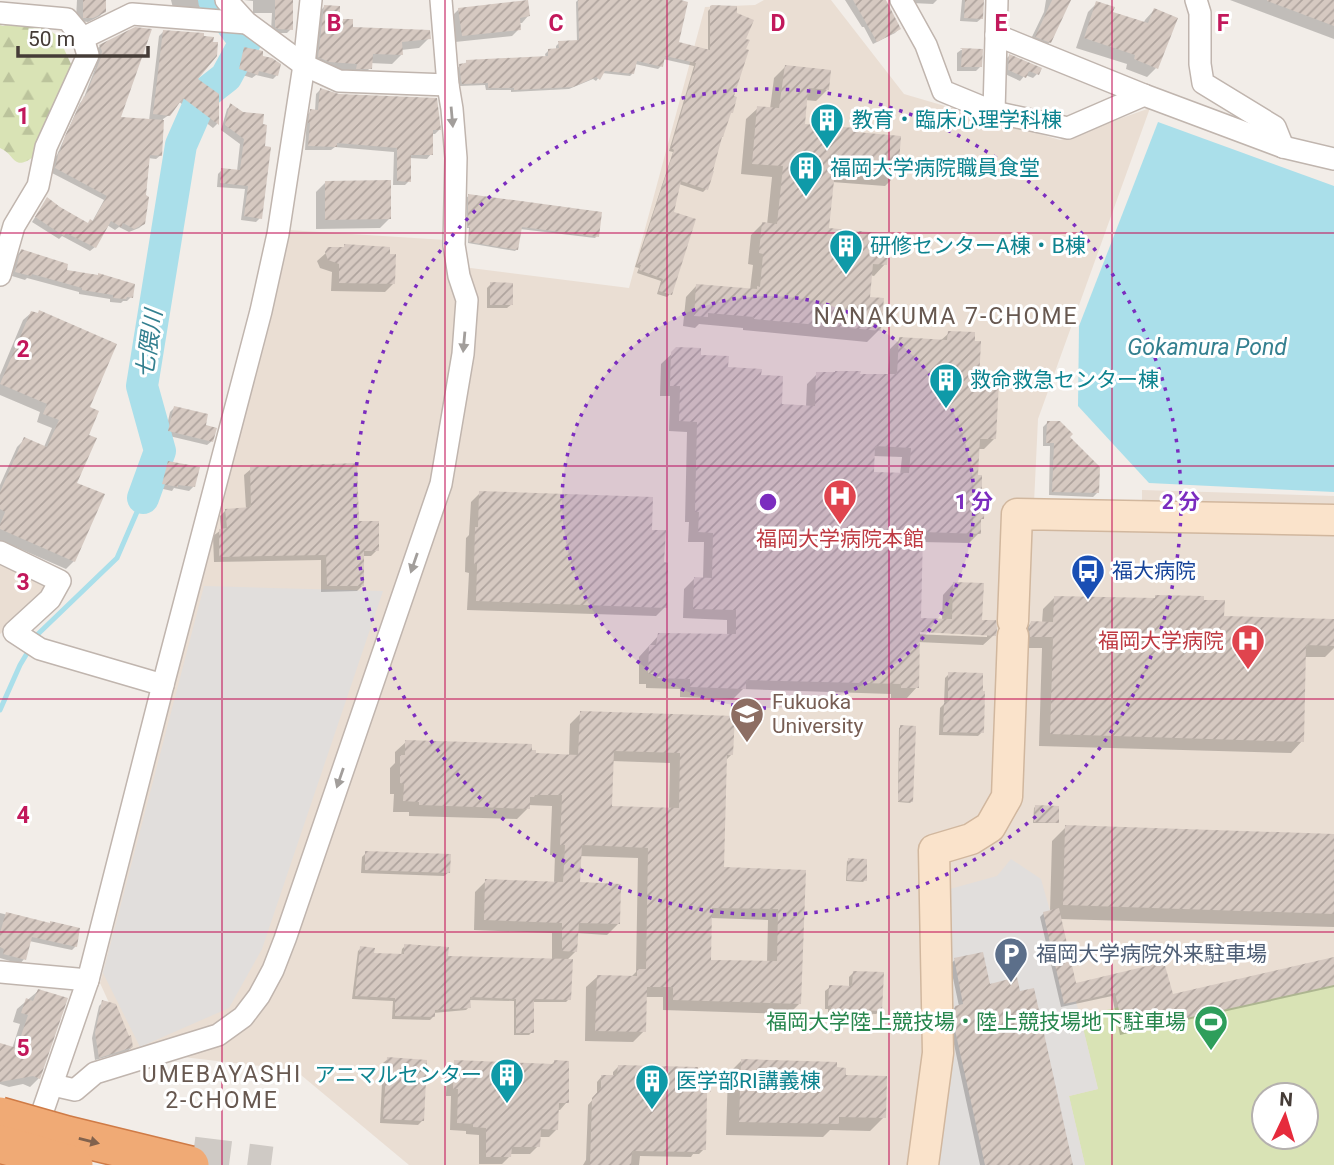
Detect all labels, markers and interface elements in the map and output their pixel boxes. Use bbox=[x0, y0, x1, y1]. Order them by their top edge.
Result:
text: B bbox=[327, 10, 341, 37]
text: C bbox=[548, 10, 564, 37]
text: D bbox=[771, 10, 785, 37]
text: E bbox=[995, 10, 1008, 37]
text: F bbox=[1217, 10, 1230, 37]
scale bar bbox=[18, 14, 147, 58]
text: 50 m bbox=[28, 27, 75, 51]
building icon: 教育・臨床心理学科棟 bbox=[808, 101, 846, 150]
text: 1 bbox=[16, 103, 30, 130]
one-way arrow bbox=[447, 106, 458, 128]
place label: 教育・臨床心理学科棟 bbox=[852, 108, 1062, 132]
building icon: 福岡大学病院職員食堂 bbox=[787, 149, 825, 198]
place label: 福岡大学病院職員食堂 bbox=[830, 156, 1040, 180]
building icon: 研修センターA棟・B棟 bbox=[827, 227, 865, 276]
place label: 研修センターA棟・B棟 bbox=[870, 234, 1086, 258]
district label: NANAKUMA 7-CHOME bbox=[813, 303, 1079, 330]
water label: 七隈川 bbox=[131, 305, 168, 380]
one-way arrow bbox=[458, 331, 469, 353]
water label: Gokamura Pond bbox=[1127, 334, 1287, 361]
text: 2 bbox=[16, 336, 30, 363]
building icon: 救命救急センター棟 bbox=[927, 361, 965, 410]
place label: 救命救急センター棟 bbox=[970, 368, 1159, 392]
hospital icon: 福岡大学病院本館 bbox=[821, 477, 859, 526]
centre of rings bbox=[756, 490, 780, 514]
text: 1 分 bbox=[955, 490, 993, 514]
text: 2 分 bbox=[1162, 490, 1200, 514]
place label: 福岡大学病院本館 bbox=[756, 527, 924, 551]
bus stop icon: 福大病院 bbox=[1069, 552, 1107, 601]
one-way arrow bbox=[408, 553, 419, 574]
place label: 福大病院 bbox=[1112, 559, 1196, 583]
text: 3 bbox=[16, 569, 30, 596]
hospital icon: 福岡大学病院 bbox=[1229, 622, 1267, 671]
place label: 福岡大学病院 bbox=[1098, 629, 1224, 653]
place label: Fukuoka University bbox=[772, 690, 863, 738]
school or university icon: Fukuoka University bbox=[728, 695, 766, 744]
one-way arrow bbox=[334, 768, 345, 789]
text: 4 bbox=[16, 802, 30, 829]
parking icon: 福岡大学病院外来駐車場 bbox=[992, 935, 1030, 984]
place label: 福岡大学病院外来駐車場 bbox=[1036, 942, 1267, 966]
sports icon: 福岡大学陸上競技場・陸上競技場地下駐車場 bbox=[1192, 1003, 1230, 1052]
place label: 福岡大学陸上競技場・陸上競技場地下駐車場 bbox=[766, 1010, 1186, 1034]
text: 5 bbox=[16, 1035, 30, 1062]
building icon: アニマルセンター bbox=[488, 1056, 526, 1105]
district label: UMEBAYASHI 2-CHOME bbox=[142, 1061, 302, 1114]
building icon: 医学部RI講義棟 bbox=[633, 1062, 671, 1111]
place label: アニマルセンター bbox=[314, 1063, 482, 1087]
place label: 医学部RI講義棟 bbox=[676, 1069, 821, 1093]
north arrow bbox=[1250, 1081, 1320, 1151]
text: N bbox=[1279, 1088, 1294, 1111]
one-way arrow bbox=[79, 1136, 100, 1146]

